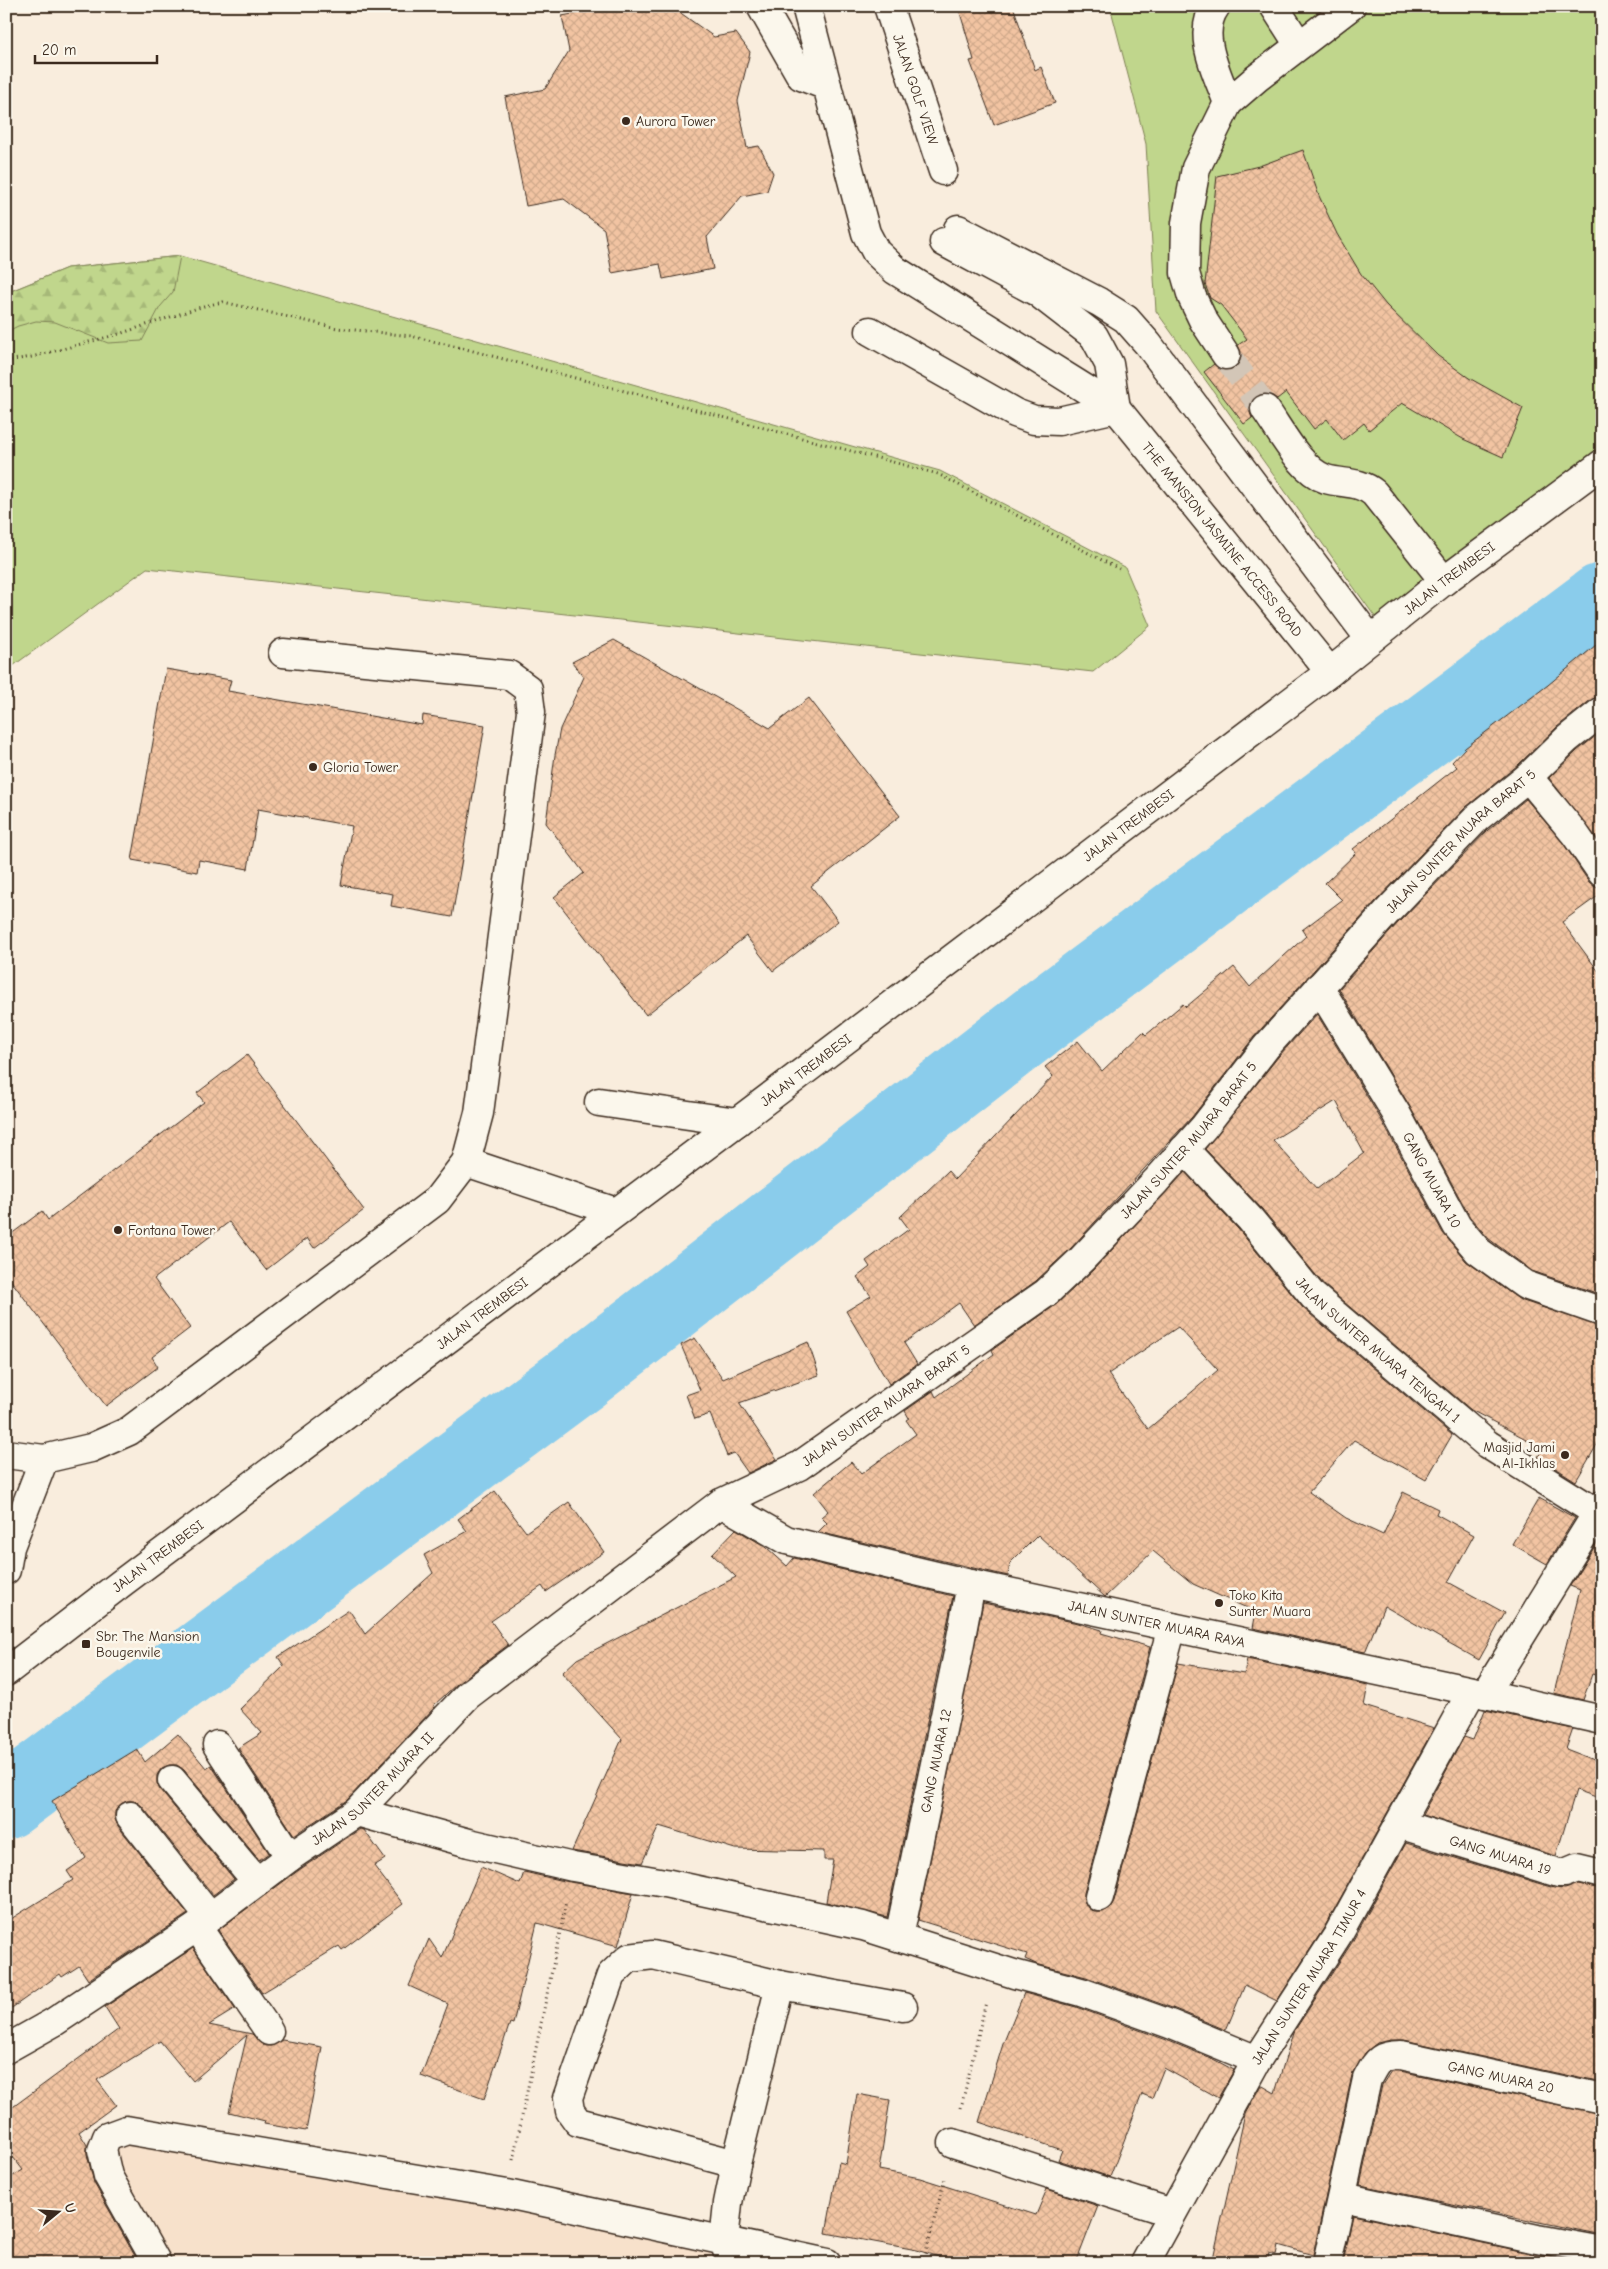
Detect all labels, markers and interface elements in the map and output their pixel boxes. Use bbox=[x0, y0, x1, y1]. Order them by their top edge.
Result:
scale bar bbox=[35, 32, 158, 64]
street label: JALAN GOLF VIEW bbox=[889, 32, 943, 148]
text: 20 m bbox=[42, 41, 76, 59]
place label: Aurora Tower bbox=[636, 113, 716, 130]
marker: Aurora Tower bbox=[620, 115, 632, 127]
street label: THE MANSION JASMINE ACCESS ROAD bbox=[1139, 439, 1306, 640]
street label: JALAN TREMBESI bbox=[1400, 538, 1498, 618]
place label: Gloria Tower bbox=[323, 759, 399, 776]
marker: Gloria Tower bbox=[307, 761, 319, 773]
street label: JALAN SUNTER MUARA BARAT 5 bbox=[1382, 766, 1539, 917]
street label: JALAN TREMBESI bbox=[1079, 785, 1177, 865]
street label: JALAN TREMBESI bbox=[757, 1030, 855, 1110]
street label: JALAN SUNTER MUARA BARAT 5 bbox=[1117, 1058, 1260, 1222]
street label: GANG MUARA 10 bbox=[1399, 1129, 1465, 1231]
place label: Fontana Tower bbox=[128, 1222, 215, 1239]
marker: Fontana Tower bbox=[112, 1224, 124, 1236]
street label: JALAN TREMBESI bbox=[433, 1273, 531, 1353]
street label: JALAN SUNTER MUARA TENGAH 1 bbox=[1292, 1273, 1464, 1426]
street label: JALAN SUNTER MUARA BARAT 5 bbox=[798, 1340, 973, 1470]
place label: Masjid Jami Al-Ikhlas bbox=[1483, 1439, 1555, 1472]
marker: Masjid Jami Al-Ikhlas bbox=[1559, 1449, 1571, 1461]
street label: JALAN TREMBESI bbox=[109, 1516, 207, 1596]
place label: Toko Kita Sunter Muara bbox=[1229, 1587, 1311, 1620]
street label: JALAN SUNTER MUARA RAYA bbox=[1067, 1597, 1247, 1651]
marker: Toko Kita Sunter Muara bbox=[1213, 1597, 1225, 1609]
place label: Sbr. The Mansion Bougenvile bbox=[96, 1628, 200, 1661]
marker: Sbr. The Mansion Bougenvile bbox=[80, 1638, 92, 1650]
street label: GANG MUARA 12 bbox=[917, 1707, 955, 1814]
street label: JALAN SUNTER MUARA II bbox=[308, 1728, 437, 1849]
street label: GANG MUARA 19 bbox=[1447, 1831, 1553, 1879]
street label: JALAN SUNTER MUARA TIMUR 4 bbox=[1248, 1886, 1370, 2067]
street label: GANG MUARA 20 bbox=[1446, 2057, 1556, 2097]
north arrow bbox=[32, 2186, 82, 2236]
text: U bbox=[60, 2201, 79, 2215]

